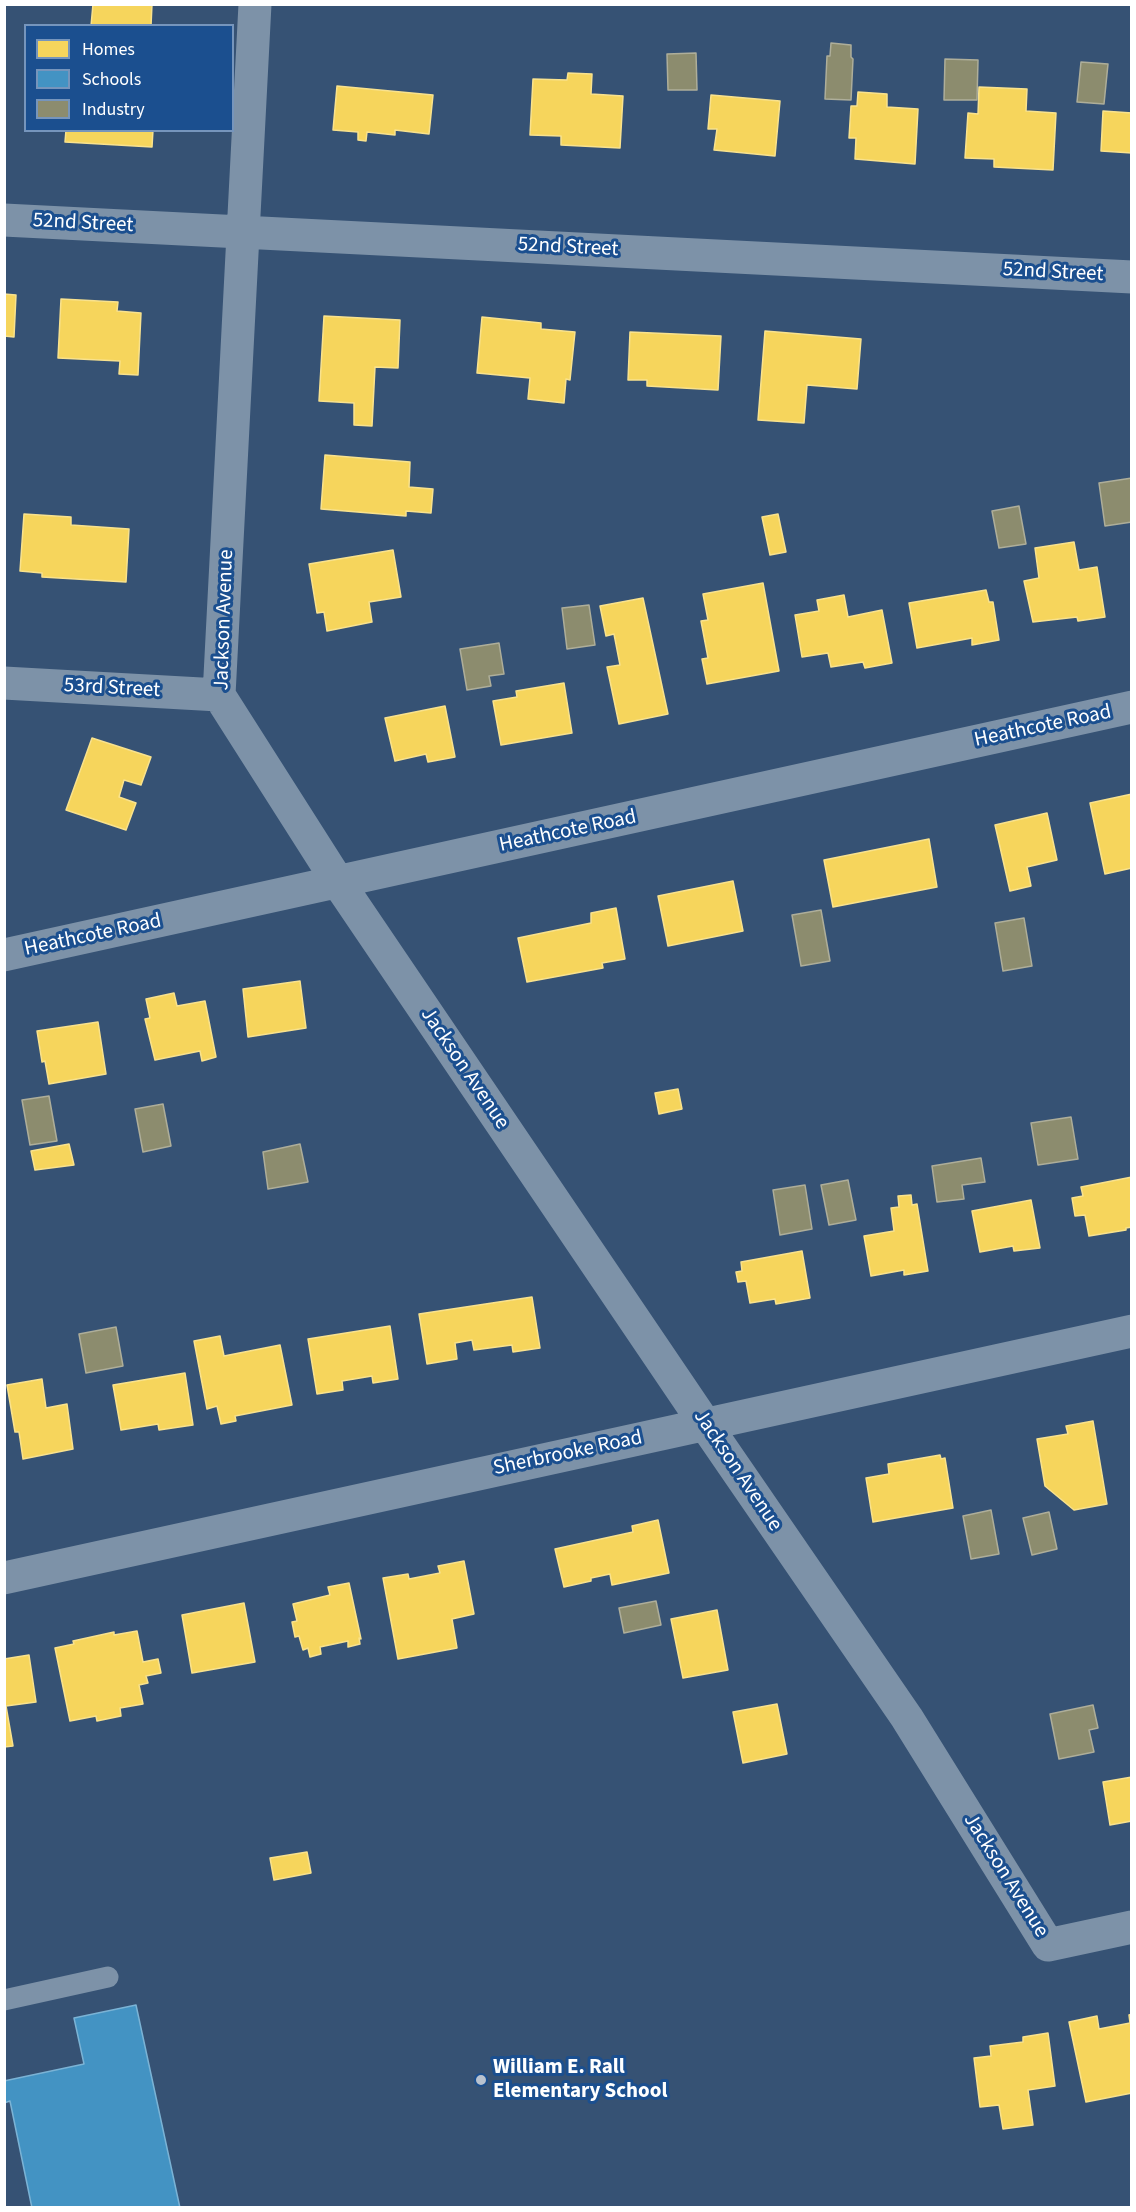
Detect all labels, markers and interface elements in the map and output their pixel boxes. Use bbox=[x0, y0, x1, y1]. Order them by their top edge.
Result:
legend bbox=[24, 24, 234, 132]
text: Homes bbox=[82, 37, 135, 62]
text: Schools bbox=[82, 67, 141, 92]
text: Industry bbox=[82, 97, 145, 122]
street label: 52nd Street bbox=[32, 209, 134, 239]
street label: 52nd Street bbox=[517, 233, 619, 263]
street label: 52nd Street bbox=[1002, 258, 1104, 288]
street label: Jackson Avenue bbox=[210, 549, 240, 691]
street label: 53rd Street bbox=[63, 674, 161, 704]
street label: Heathcote Road bbox=[972, 700, 1114, 754]
street label: Heathcote Road bbox=[497, 805, 639, 859]
street label: Heathcote Road bbox=[22, 909, 164, 963]
street label: Jackson Avenue bbox=[414, 1003, 514, 1135]
street label: Jackson Avenue bbox=[687, 1405, 787, 1537]
street label: Sherbrooke Road bbox=[491, 1426, 645, 1482]
street label: Jackson Avenue bbox=[957, 1809, 1053, 1943]
place label: William E. Rall Elementary School bbox=[493, 2055, 667, 2105]
marker: William E. Rall Elementary School bbox=[474, 2073, 488, 2087]

